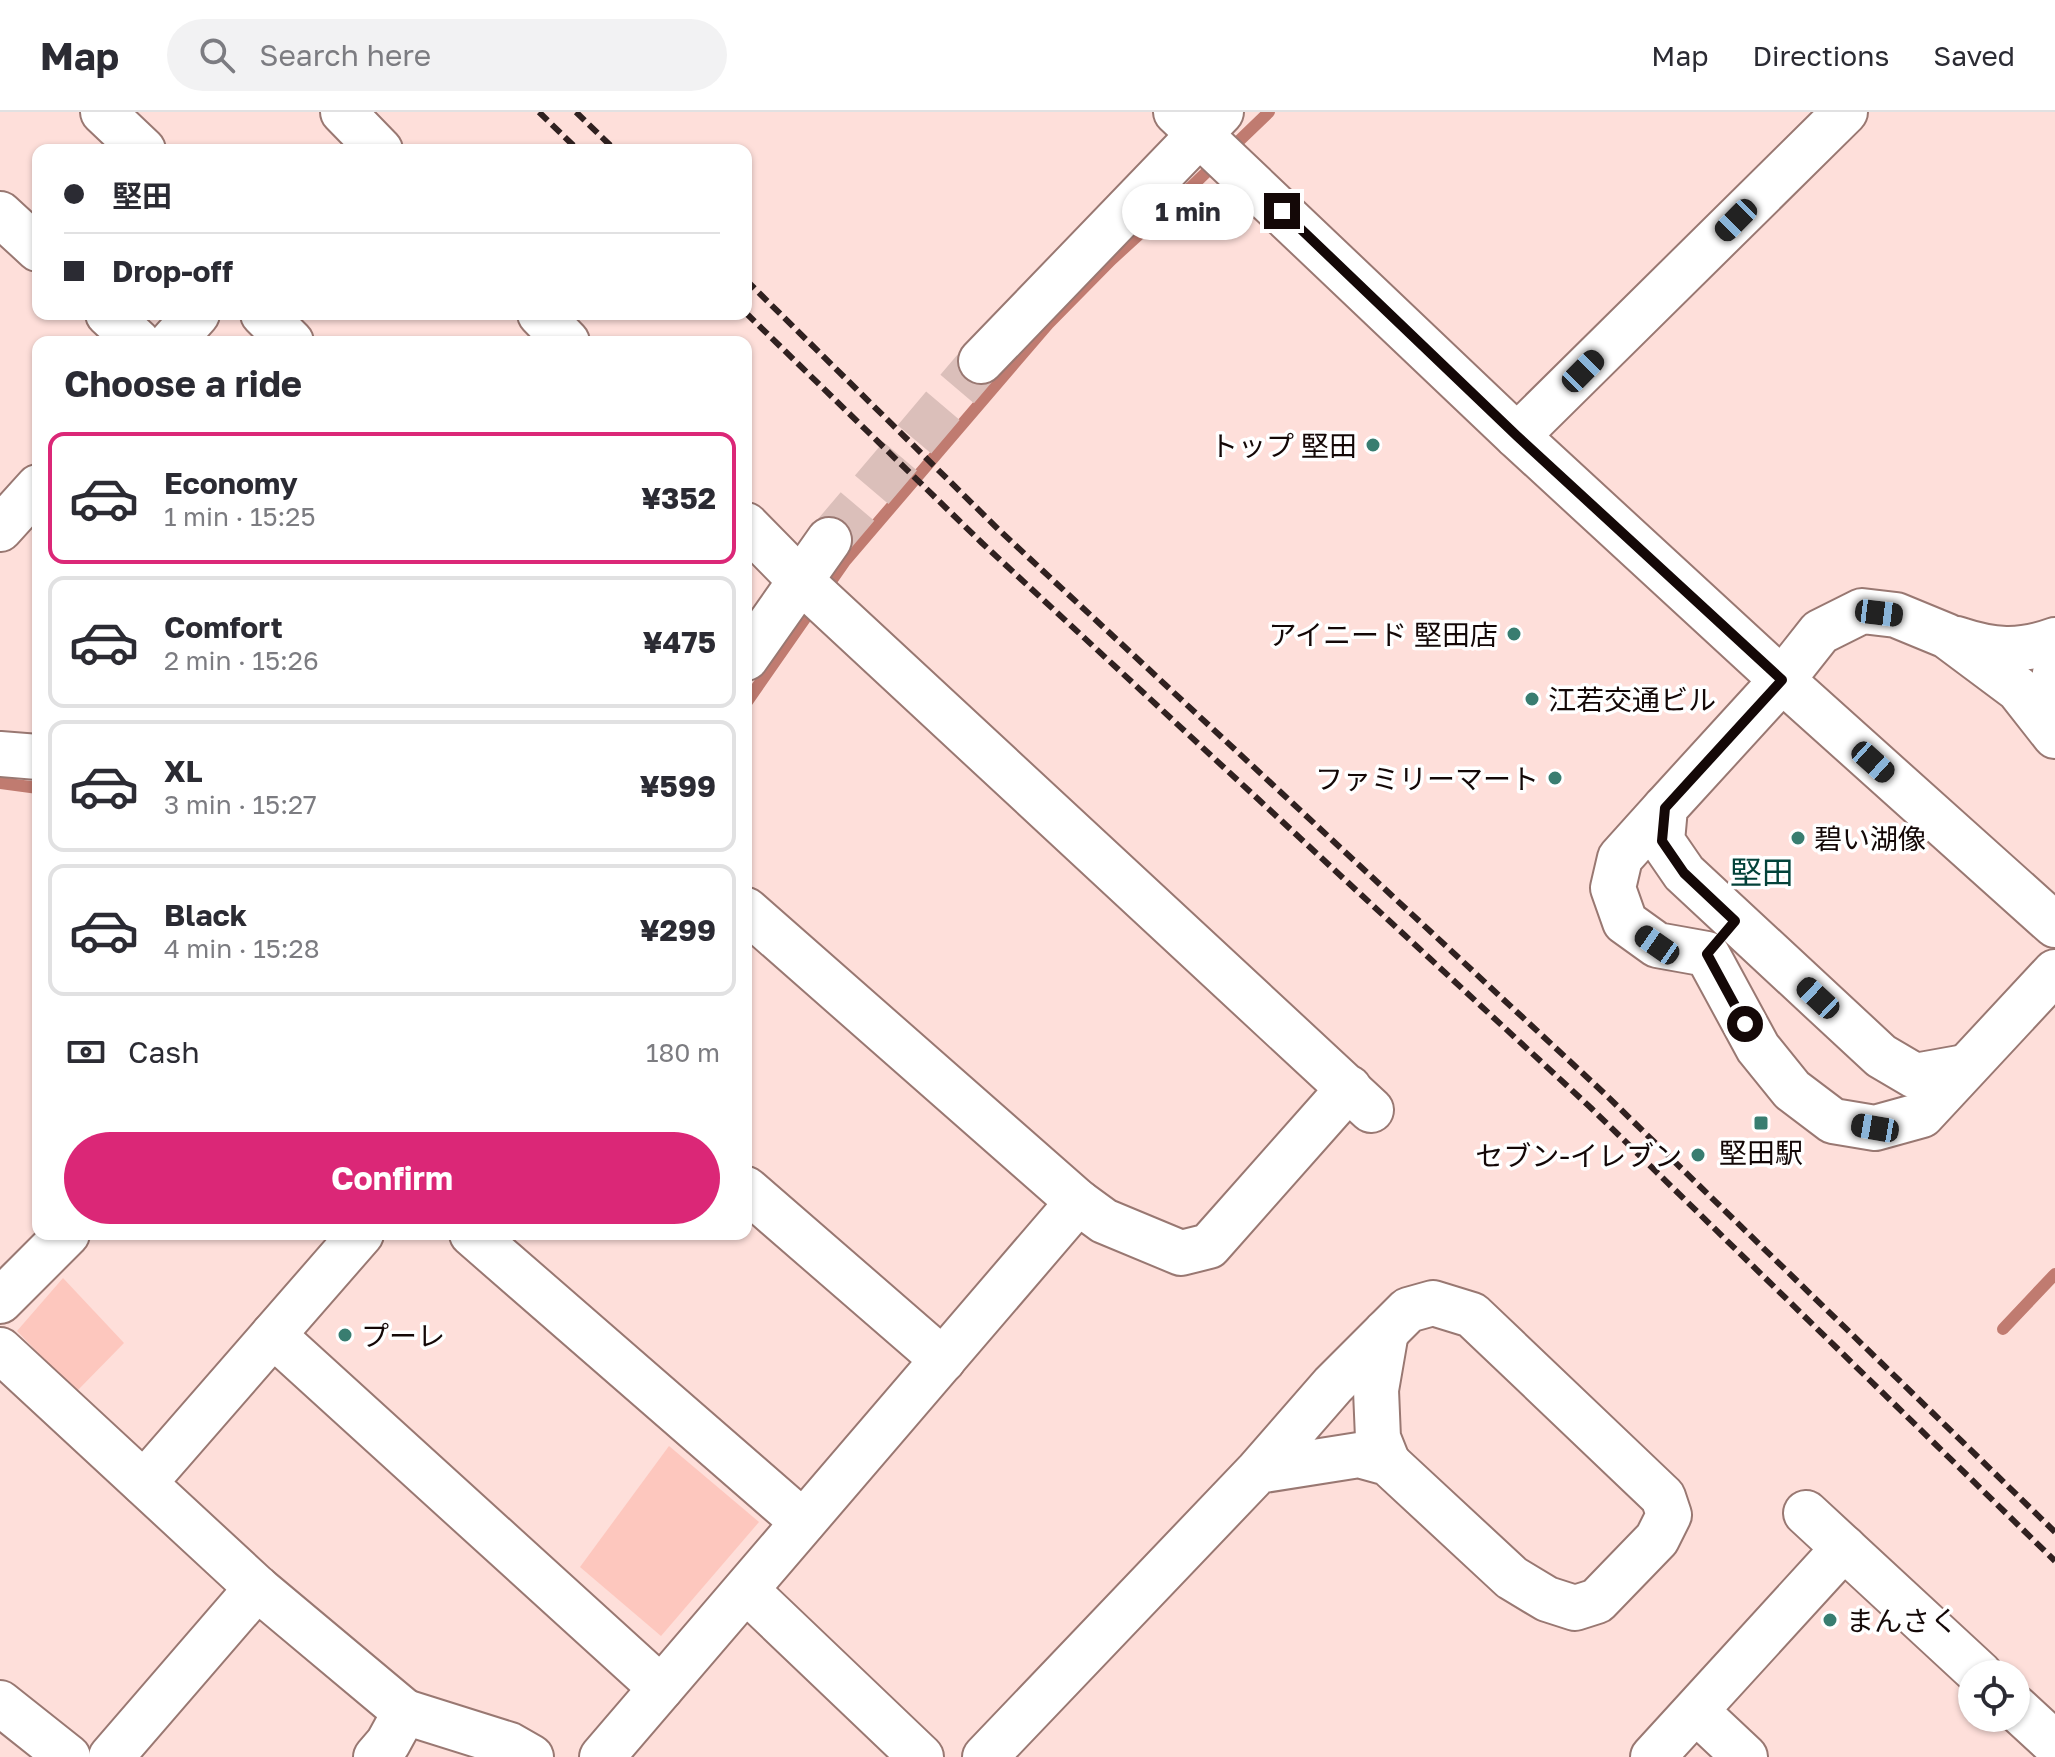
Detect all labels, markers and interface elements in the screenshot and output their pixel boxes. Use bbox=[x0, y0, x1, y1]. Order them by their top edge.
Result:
search box bbox=[167, 19, 727, 91]
text: Map bbox=[40, 33, 119, 78]
icon: search bbox=[195, 33, 239, 77]
text: Search here bbox=[259, 37, 431, 73]
text: Map bbox=[1651, 39, 1708, 72]
text: Directions bbox=[1752, 39, 1889, 72]
text: Saved bbox=[1933, 39, 2015, 72]
text: 堅田 bbox=[112, 178, 172, 214]
callout: 1 min bbox=[1122, 183, 1254, 239]
route end bbox=[1264, 193, 1300, 229]
car bbox=[1711, 195, 1761, 245]
text: 1 min bbox=[1155, 196, 1221, 227]
text: Drop-off bbox=[112, 253, 233, 289]
car bbox=[1558, 346, 1608, 396]
text: Choose a ride bbox=[64, 362, 302, 405]
place label: トップ 堅田 bbox=[1210, 429, 1357, 462]
marker: トップ 堅田 bbox=[1364, 436, 1382, 454]
icon: car bbox=[68, 462, 140, 534]
text: Economy bbox=[164, 465, 298, 501]
text: ¥352 bbox=[641, 480, 716, 516]
text: 1 min · 15:25 bbox=[164, 501, 316, 532]
car bbox=[1854, 598, 1904, 628]
icon: car bbox=[68, 606, 140, 678]
text: Comfort bbox=[164, 609, 283, 645]
place label: アイニード 堅田店 bbox=[1268, 618, 1498, 651]
text: ¥475 bbox=[643, 624, 716, 660]
marker: アイニード 堅田店 bbox=[1505, 625, 1523, 643]
text: 2 min · 15:26 bbox=[164, 645, 319, 676]
place label: 江若交通ビル bbox=[1548, 683, 1716, 716]
marker: 江若交通ビル bbox=[1523, 690, 1541, 708]
car bbox=[1847, 737, 1899, 787]
icon: car bbox=[68, 750, 140, 822]
text: XL bbox=[164, 753, 203, 789]
place label: ファミリーマート bbox=[1315, 762, 1539, 795]
text: ¥599 bbox=[640, 768, 716, 804]
marker: ファミリーマート bbox=[1546, 769, 1564, 787]
text: 3 min · 15:27 bbox=[164, 789, 317, 820]
place label: 碧い湖像 bbox=[1814, 822, 1926, 855]
marker: 碧い湖像 bbox=[1789, 829, 1807, 847]
district label: 堅田 bbox=[1730, 853, 1794, 891]
icon: car bbox=[68, 894, 140, 966]
text: Black bbox=[164, 897, 247, 933]
text: ¥299 bbox=[640, 912, 716, 948]
car bbox=[1630, 921, 1684, 969]
text: 4 min · 15:28 bbox=[164, 933, 320, 964]
car bbox=[1792, 973, 1844, 1023]
route start bbox=[1727, 1006, 1763, 1042]
icon: cash bbox=[64, 1030, 108, 1074]
text: Cash bbox=[128, 1034, 200, 1070]
text: 180 m bbox=[646, 1037, 720, 1068]
car bbox=[1849, 1112, 1901, 1144]
marker: 堅田駅 bbox=[1752, 1114, 1770, 1132]
button: Confirm bbox=[64, 1132, 720, 1224]
place label: 堅田駅 bbox=[1719, 1136, 1803, 1169]
place label: セブン-イレブン bbox=[1475, 1139, 1682, 1172]
marker: セブン-イレブン bbox=[1689, 1146, 1707, 1164]
place label: プーレ bbox=[361, 1319, 445, 1352]
marker: プーレ bbox=[336, 1326, 354, 1344]
place label: まんさく bbox=[1846, 1604, 1958, 1637]
marker: まんさく bbox=[1821, 1611, 1839, 1629]
map controls bbox=[1958, 1660, 2030, 1732]
button: locate bbox=[1958, 1660, 2030, 1732]

